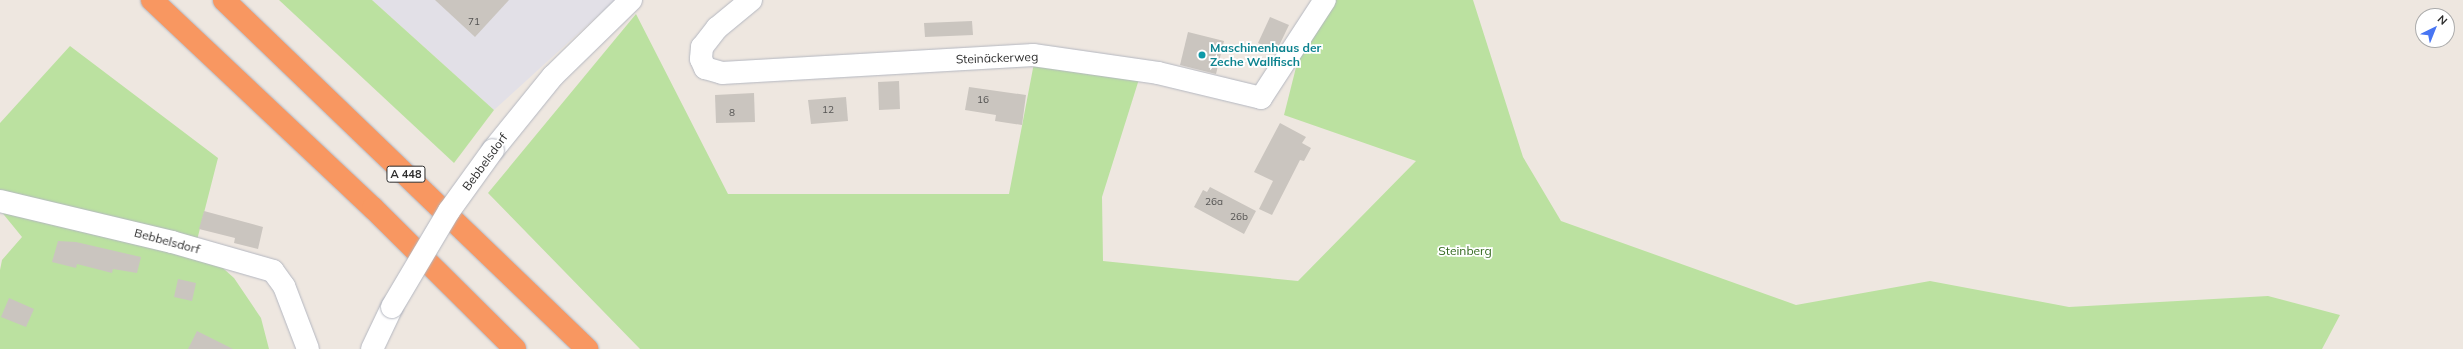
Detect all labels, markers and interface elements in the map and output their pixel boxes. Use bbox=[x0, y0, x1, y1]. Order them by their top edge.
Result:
north arrow bbox=[2415, 8, 2455, 48]
text: N bbox=[2435, 12, 2450, 28]
house number: 71 bbox=[468, 16, 480, 28]
place label: Maschinenhaus der Zeche Wallfisch bbox=[1210, 41, 1321, 69]
street label: Steinäckerweg bbox=[956, 49, 1038, 67]
marker: Maschinenhaus der Zeche Wallfisch bbox=[1197, 50, 1207, 60]
house number: 16 bbox=[977, 94, 989, 106]
house number: 12 bbox=[822, 104, 834, 116]
house number: 8 bbox=[729, 107, 735, 119]
street label: Bebbelsdorf bbox=[459, 131, 511, 193]
road number: A 448 bbox=[386, 165, 426, 183]
house number: 26a bbox=[1205, 196, 1223, 208]
house number: 26b bbox=[1230, 211, 1248, 223]
street label: Bebbelsdorf bbox=[133, 225, 201, 257]
park label: Steinberg bbox=[1438, 244, 1492, 258]

